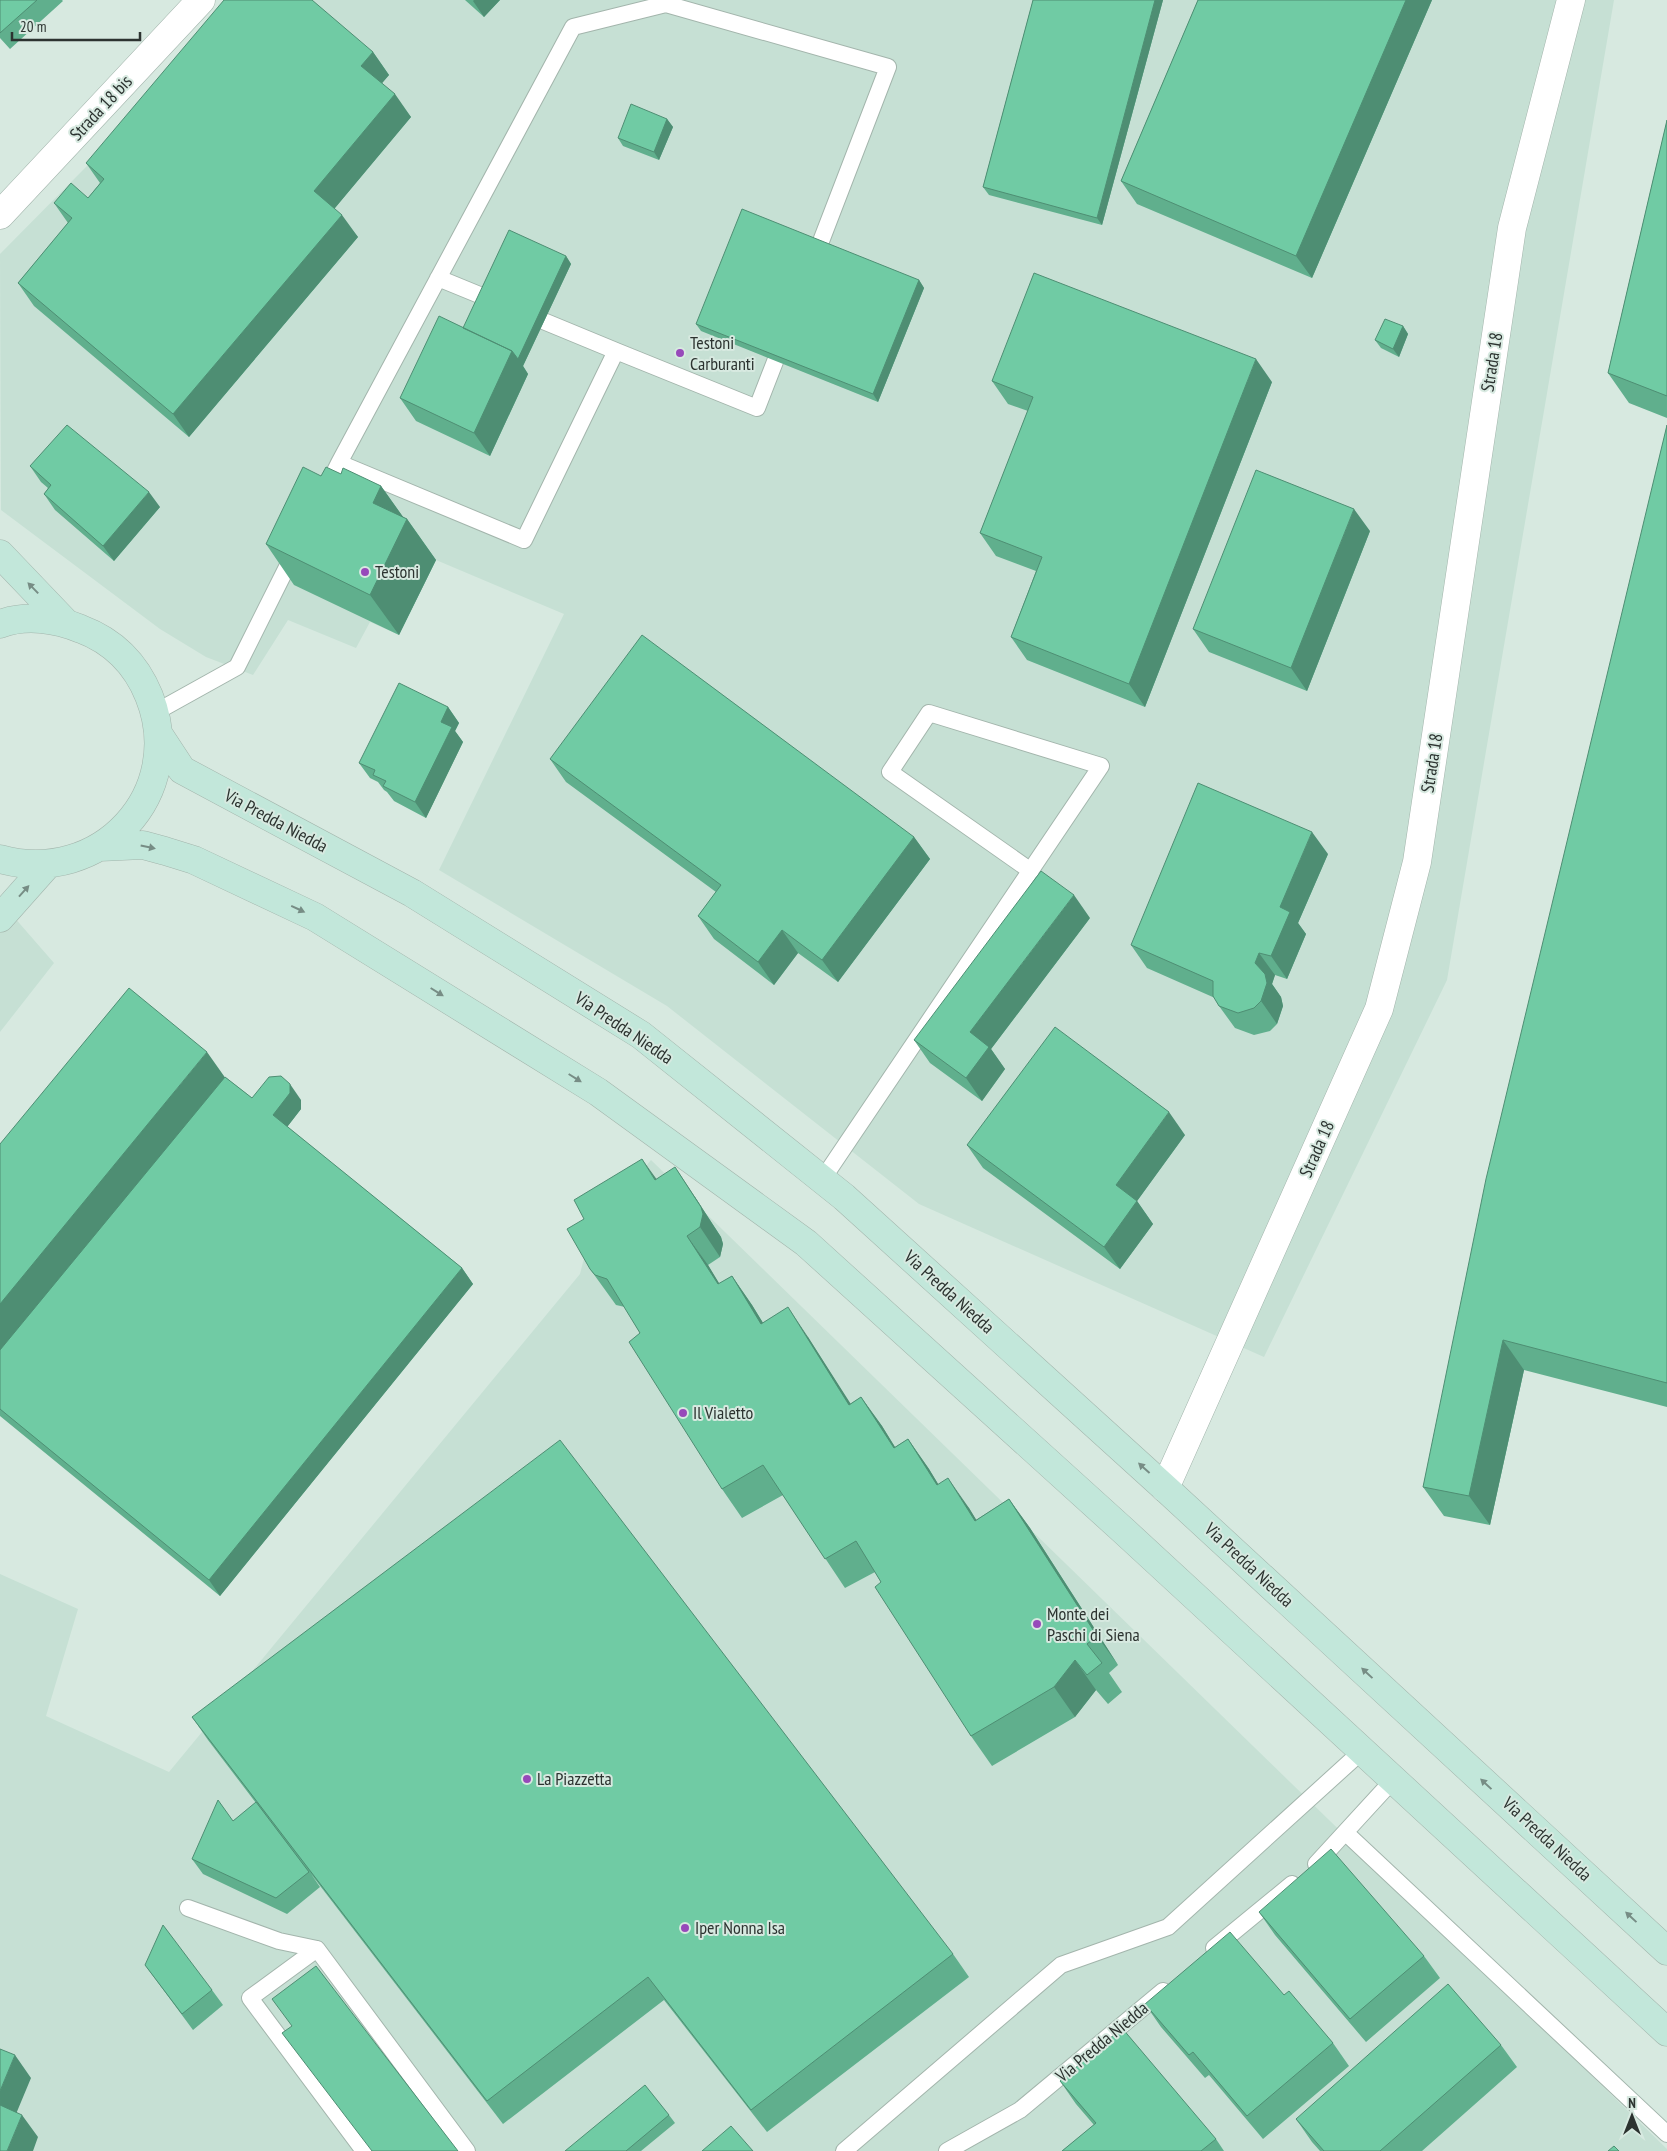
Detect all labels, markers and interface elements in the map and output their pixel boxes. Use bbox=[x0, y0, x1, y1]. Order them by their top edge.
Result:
scale bar bbox=[12, 10, 140, 42]
text: 20 m bbox=[20, 17, 46, 36]
street label: Strada 18 bis bbox=[64, 70, 137, 145]
place label: Testoni Carburanti bbox=[690, 331, 755, 375]
street label: Strada 18 bbox=[1475, 331, 1508, 393]
marker: Testoni Carburanti bbox=[674, 347, 686, 359]
place label: Testoni bbox=[375, 560, 419, 583]
marker: Testoni bbox=[359, 566, 371, 578]
one-way arrow bbox=[27, 582, 39, 594]
street label: Strada 18 bbox=[1415, 732, 1448, 794]
street label: Via Predda Niedda bbox=[220, 783, 332, 857]
one-way arrow bbox=[141, 843, 156, 851]
one-way arrow bbox=[18, 886, 30, 898]
one-way arrow bbox=[291, 905, 305, 913]
street label: Via Predda Niedda bbox=[570, 986, 678, 1069]
one-way arrow bbox=[430, 988, 444, 997]
one-way arrow bbox=[569, 1073, 582, 1082]
street label: Strada 18 bbox=[1294, 1117, 1339, 1181]
street label: Via Predda Niedda bbox=[899, 1244, 999, 1338]
place label: Il Vialetto bbox=[693, 1401, 754, 1424]
marker: Il Vialetto bbox=[677, 1407, 689, 1419]
one-way arrow bbox=[1138, 1463, 1151, 1474]
street label: Via Predda Niedda bbox=[1199, 1517, 1299, 1612]
place label: Monte dei Paschi di Siena bbox=[1047, 1602, 1140, 1646]
marker: Monte dei Paschi di Siena bbox=[1031, 1618, 1043, 1630]
one-way arrow bbox=[1361, 1667, 1373, 1679]
place label: La Piazzetta bbox=[537, 1767, 612, 1790]
marker: La Piazzetta bbox=[521, 1773, 533, 1785]
one-way arrow bbox=[1480, 1778, 1492, 1790]
street label: Via Predda Niedda bbox=[1497, 1791, 1597, 1886]
one-way arrow bbox=[1625, 1912, 1638, 1923]
place label: Iper Nonna Isa bbox=[695, 1916, 785, 1939]
marker: Iper Nonna Isa bbox=[679, 1922, 691, 1934]
street label: Via Predda Niedda bbox=[1050, 1996, 1153, 2088]
north arrow bbox=[1607, 2091, 1657, 2141]
text: N bbox=[1628, 2094, 1636, 2112]

